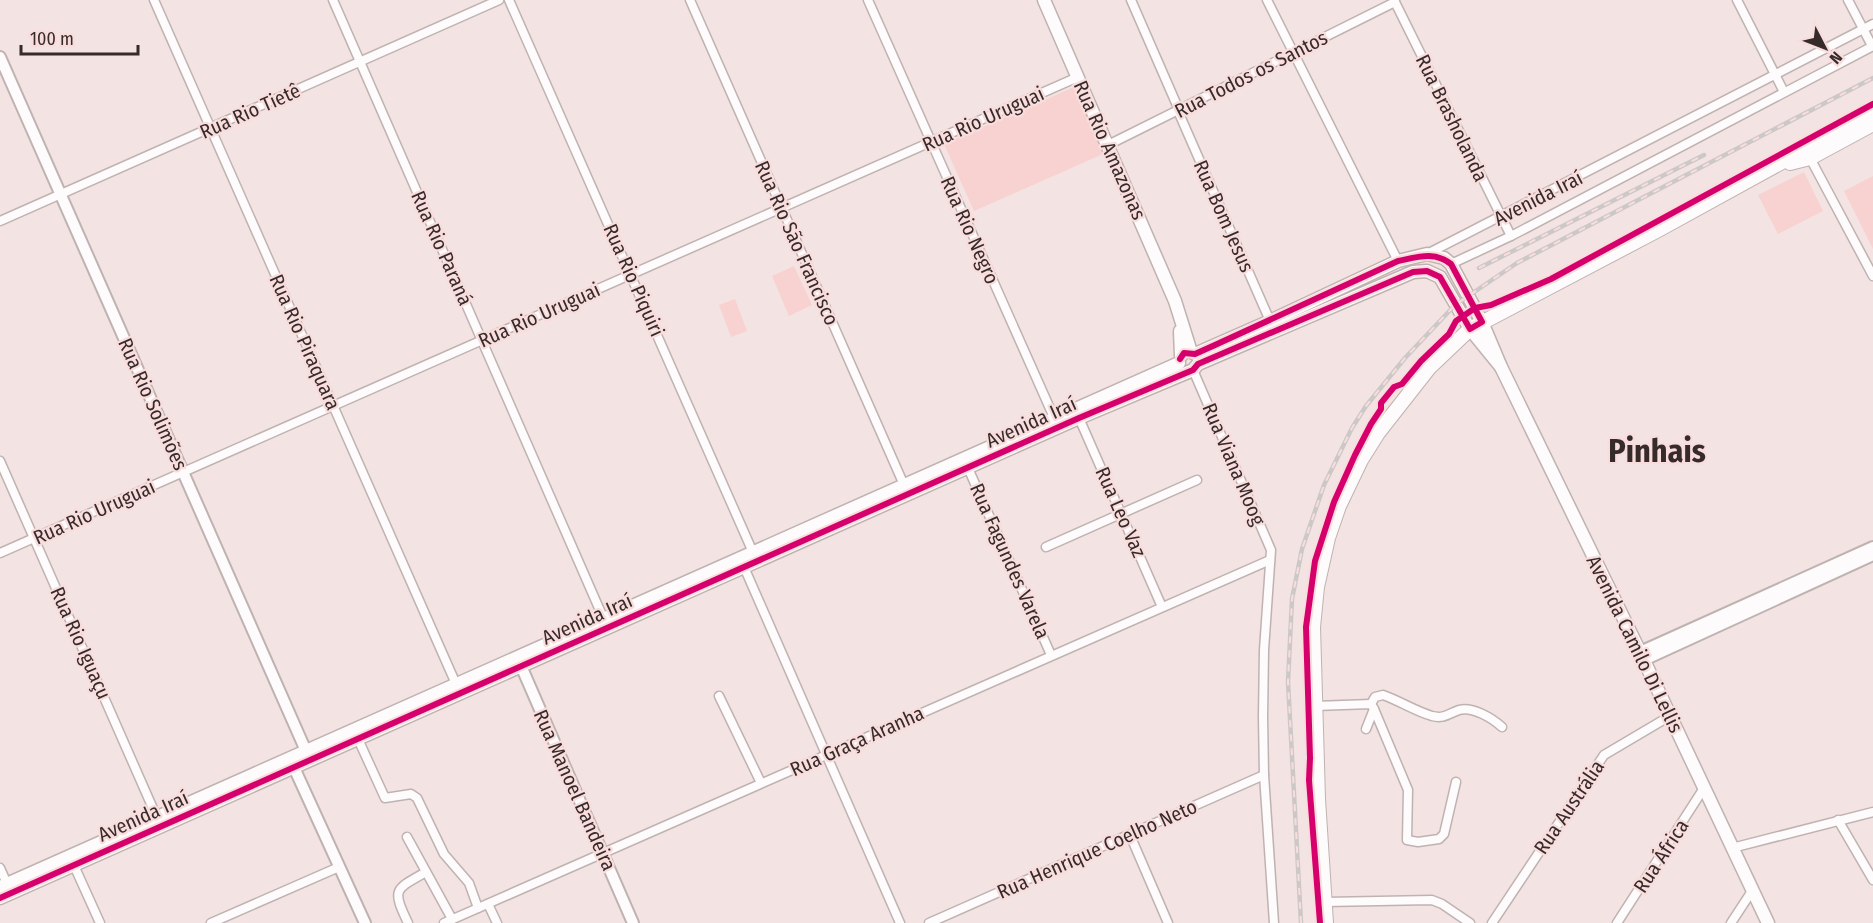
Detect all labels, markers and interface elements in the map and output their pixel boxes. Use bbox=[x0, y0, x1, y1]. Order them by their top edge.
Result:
scale bar bbox=[21, 18, 138, 56]
north arrow bbox=[1795, 18, 1855, 78]
street label: Rua Todos os Santos bbox=[1171, 25, 1331, 123]
text: 100 m bbox=[30, 28, 74, 50]
text: N bbox=[1826, 48, 1846, 68]
street label: Rua Brasholanda bbox=[1411, 51, 1493, 185]
street label: Rua Rio Amazonas bbox=[1069, 77, 1151, 223]
street label: Rua Rio Tietê bbox=[196, 78, 304, 144]
street label: Rua Rio Uruguai bbox=[918, 81, 1048, 157]
street label: Rua Bom Jesus bbox=[1189, 156, 1259, 276]
street label: Rua Rio São Francisco bbox=[750, 157, 844, 329]
street label: Avenida Iraí bbox=[1490, 165, 1586, 231]
street label: Rua Rio Negro bbox=[936, 172, 1004, 288]
street label: Rua Rio Paraná bbox=[406, 187, 478, 309]
street label: Rua Rio Piquiri bbox=[598, 220, 670, 340]
street label: Rua Rio Piraquara bbox=[264, 271, 346, 413]
street label: Rua Rio Uruguai bbox=[474, 277, 604, 353]
street label: Rua Rio Solimões bbox=[113, 334, 193, 474]
street label: Avenida Iraí bbox=[982, 391, 1080, 453]
street label: Rua Viana Moog bbox=[1197, 399, 1271, 529]
district label: Pinhais bbox=[1608, 432, 1706, 470]
street label: Rua Leo Vaz bbox=[1090, 463, 1152, 561]
street label: Rua Rio Uruguai bbox=[29, 474, 159, 550]
street label: Rua Fagundes Varela bbox=[965, 480, 1055, 642]
street label: Avenida Camilo Di Lellis bbox=[1582, 551, 1688, 737]
street label: Rua Rio Iguaçu bbox=[46, 583, 116, 703]
street label: Avenida Iraí bbox=[538, 588, 636, 650]
street label: Rua Graça Aranha bbox=[786, 701, 928, 781]
street label: Rua Manoel Bandeira bbox=[529, 706, 621, 874]
street label: Rua Austrália bbox=[1529, 756, 1609, 858]
street label: Avenida Iraí bbox=[94, 785, 192, 847]
street label: Rua Henrique Coelho Neto bbox=[993, 794, 1201, 904]
street label: Rua África bbox=[1628, 815, 1694, 897]

